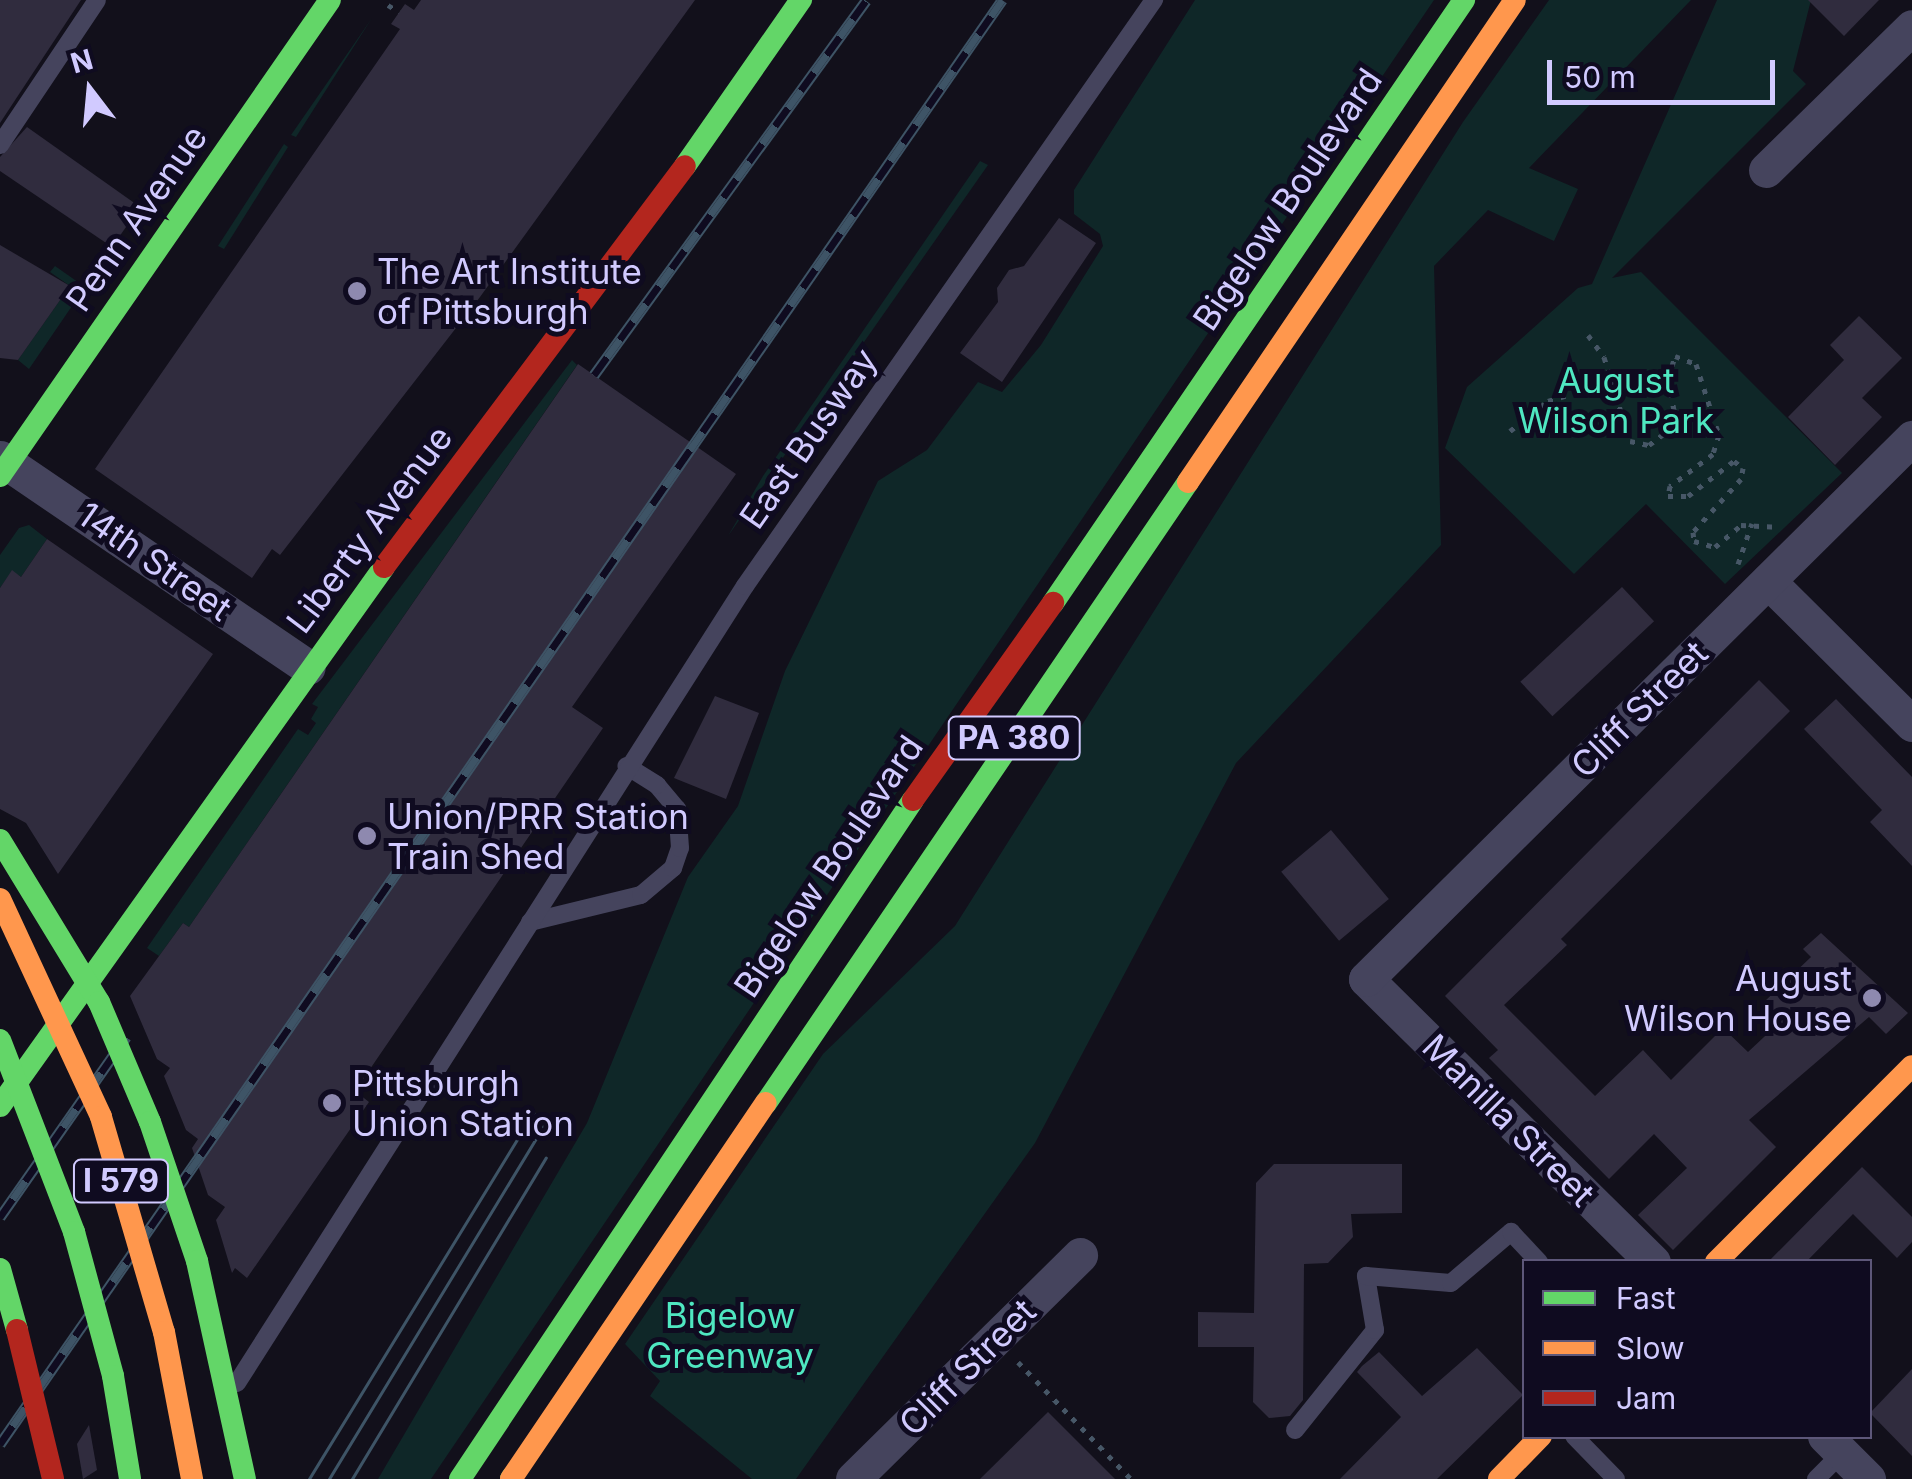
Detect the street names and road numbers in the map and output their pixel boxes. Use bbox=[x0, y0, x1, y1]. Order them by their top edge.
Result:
street label: Bigelow Boulevard bbox=[1184, 60, 1390, 338]
street label: Penn Avenue bbox=[57, 117, 215, 319]
street label: East Busway bbox=[731, 340, 885, 536]
street label: Liberty Avenue bbox=[277, 417, 461, 641]
street label: 14th Street bbox=[70, 493, 240, 629]
street label: Cliff Street bbox=[1562, 632, 1716, 786]
road number: PA 380 bbox=[946, 711, 1082, 765]
street label: Bigelow Boulevard bbox=[725, 727, 931, 1005]
street label: Manilla Street bbox=[1414, 1025, 1604, 1215]
road number: I 579 bbox=[71, 1154, 171, 1208]
street label: Cliff Street bbox=[890, 1290, 1044, 1444]

